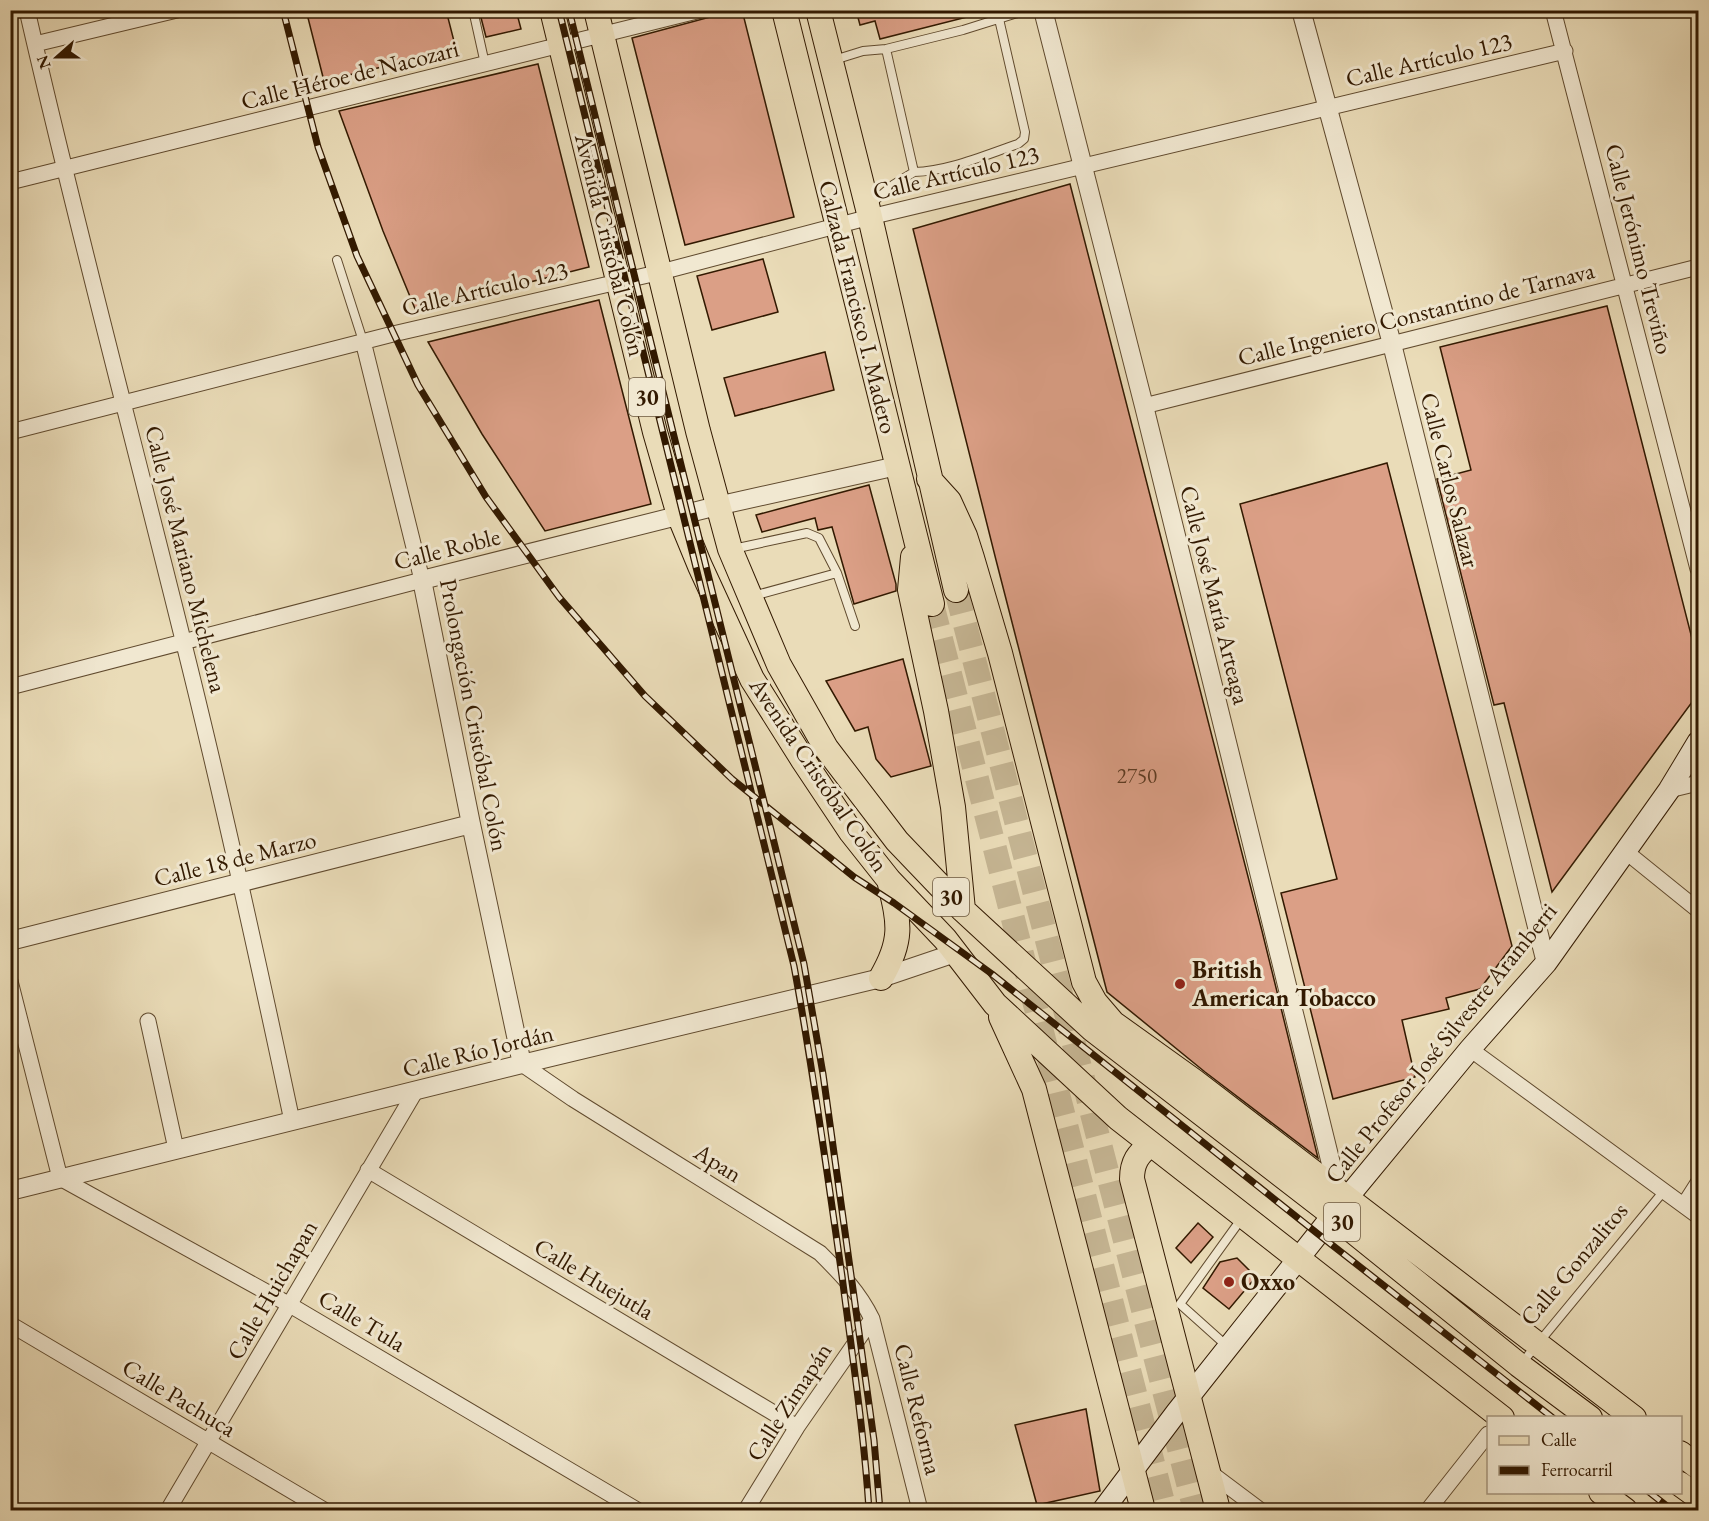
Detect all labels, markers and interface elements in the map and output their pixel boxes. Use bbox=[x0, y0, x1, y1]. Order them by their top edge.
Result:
street label: Calle Artículo 123 bbox=[1343, 25, 1515, 94]
north arrow bbox=[27, 27, 87, 87]
street label: Calle Héroe de Nacozari bbox=[238, 32, 462, 117]
text: N bbox=[31, 52, 56, 72]
street label: Avenida Cristóbal Colón bbox=[568, 129, 653, 360]
street label: Calle Artículo 123 bbox=[870, 138, 1042, 207]
street label: Calle Jerónimo Treviño bbox=[1598, 141, 1681, 357]
street label: Calzada Francisco I. Madero bbox=[812, 177, 905, 437]
street label: Calle Artículo 123 bbox=[399, 254, 571, 323]
street label: Calle Ingeniero Constantino de Tarnava bbox=[1234, 254, 1598, 373]
road number: 30 bbox=[629, 378, 665, 416]
street label: Calle Carlos Salazar bbox=[1414, 389, 1487, 571]
street label: Calle José Mariano Michelena bbox=[138, 422, 235, 696]
street label: Calle José María Arteaga bbox=[1173, 482, 1258, 708]
street label: Calle Roble bbox=[391, 520, 503, 577]
street label: Prolongación Cristóbal Colón bbox=[433, 576, 516, 854]
street label: Avenida Cristóbal Colón bbox=[742, 671, 896, 878]
house number: 2750 bbox=[1117, 762, 1157, 789]
street label: Calle 18 de Marzo bbox=[151, 823, 319, 894]
road number: 30 bbox=[933, 878, 969, 916]
street label: Calle Profesor José Silvestre Aramberri bbox=[1318, 896, 1564, 1189]
place label: British American Tobacco bbox=[1191, 954, 1376, 1013]
marker: British American Tobacco bbox=[1173, 977, 1187, 991]
street label: Calle Río Jordán bbox=[399, 1017, 557, 1084]
street label: Apan bbox=[688, 1135, 748, 1189]
street label: Calle Gonzalitos bbox=[1513, 1196, 1634, 1332]
road number: 30 bbox=[1324, 1203, 1360, 1241]
street label: Calle Huichapan bbox=[219, 1214, 324, 1365]
street label: Calle Huejutla bbox=[529, 1231, 660, 1327]
place label: Oxxo bbox=[1241, 1266, 1295, 1297]
marker: Oxxo bbox=[1222, 1275, 1236, 1289]
street label: Calle Tula bbox=[313, 1282, 412, 1359]
street label: Calle Zimapán bbox=[739, 1336, 839, 1467]
street label: Calle Reforma bbox=[887, 1340, 950, 1478]
street label: Calle Pachuca bbox=[117, 1351, 242, 1444]
legend bbox=[1487, 1416, 1682, 1494]
text: Calle bbox=[1541, 1428, 1577, 1451]
text: Ferrocarril bbox=[1541, 1458, 1613, 1481]

